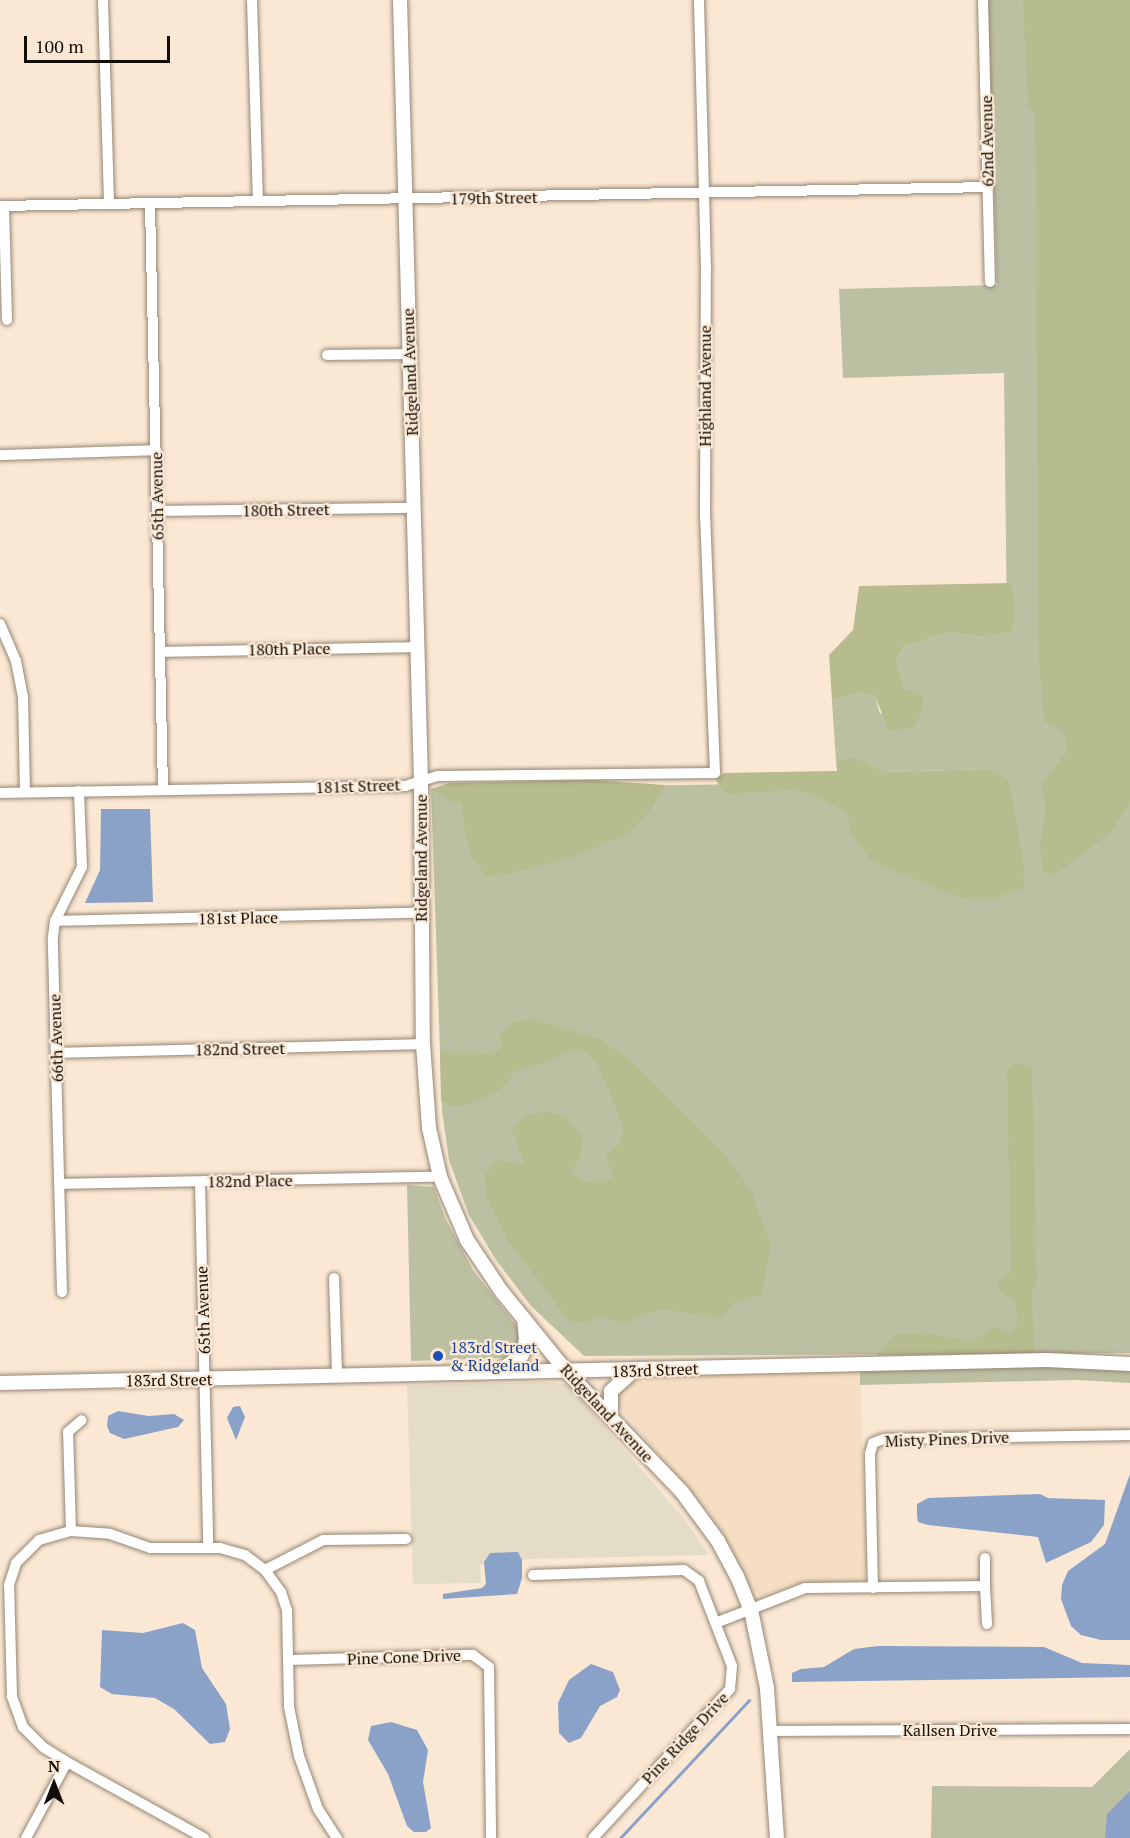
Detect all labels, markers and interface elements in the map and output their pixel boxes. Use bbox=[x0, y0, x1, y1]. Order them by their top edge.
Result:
scale bar bbox=[27, 24, 172, 62]
text: 100 m bbox=[35, 34, 84, 58]
street label: 62nd Avenue bbox=[977, 95, 997, 187]
street label: 179th Street bbox=[450, 188, 538, 208]
street label: Ridgeland Avenue bbox=[398, 308, 422, 436]
street label: Highland Avenue bbox=[695, 325, 715, 447]
street label: 65th Avenue bbox=[147, 452, 167, 540]
street label: 180th Street bbox=[242, 500, 330, 520]
street label: 180th Place bbox=[248, 639, 330, 659]
street label: 181st Street bbox=[315, 775, 401, 797]
street label: Ridgeland Avenue bbox=[411, 794, 431, 922]
street label: 181st Place bbox=[198, 908, 278, 928]
street label: 66th Avenue bbox=[45, 993, 67, 1083]
street label: 182nd Street bbox=[195, 1039, 285, 1059]
street label: 182nd Place bbox=[207, 1171, 293, 1191]
street label: 65th Avenue bbox=[192, 1265, 214, 1355]
place label: 183rd Street & Ridgeland bbox=[450, 1337, 539, 1375]
marker: 183rd Street & Ridgeland bbox=[431, 1349, 445, 1363]
street label: 183rd Street bbox=[611, 1359, 699, 1381]
street label: Ridgeland Avenue bbox=[556, 1360, 658, 1466]
street label: 183rd Street bbox=[125, 1370, 213, 1390]
street label: Misty Pines Drive bbox=[885, 1427, 1009, 1451]
street label: Pine Cone Drive bbox=[347, 1645, 461, 1669]
street label: Pine Ridge Drive bbox=[638, 1688, 732, 1788]
street label: Kallsen Drive bbox=[903, 1720, 997, 1740]
north arrow bbox=[24, 1754, 84, 1814]
text: N bbox=[48, 1755, 60, 1777]

